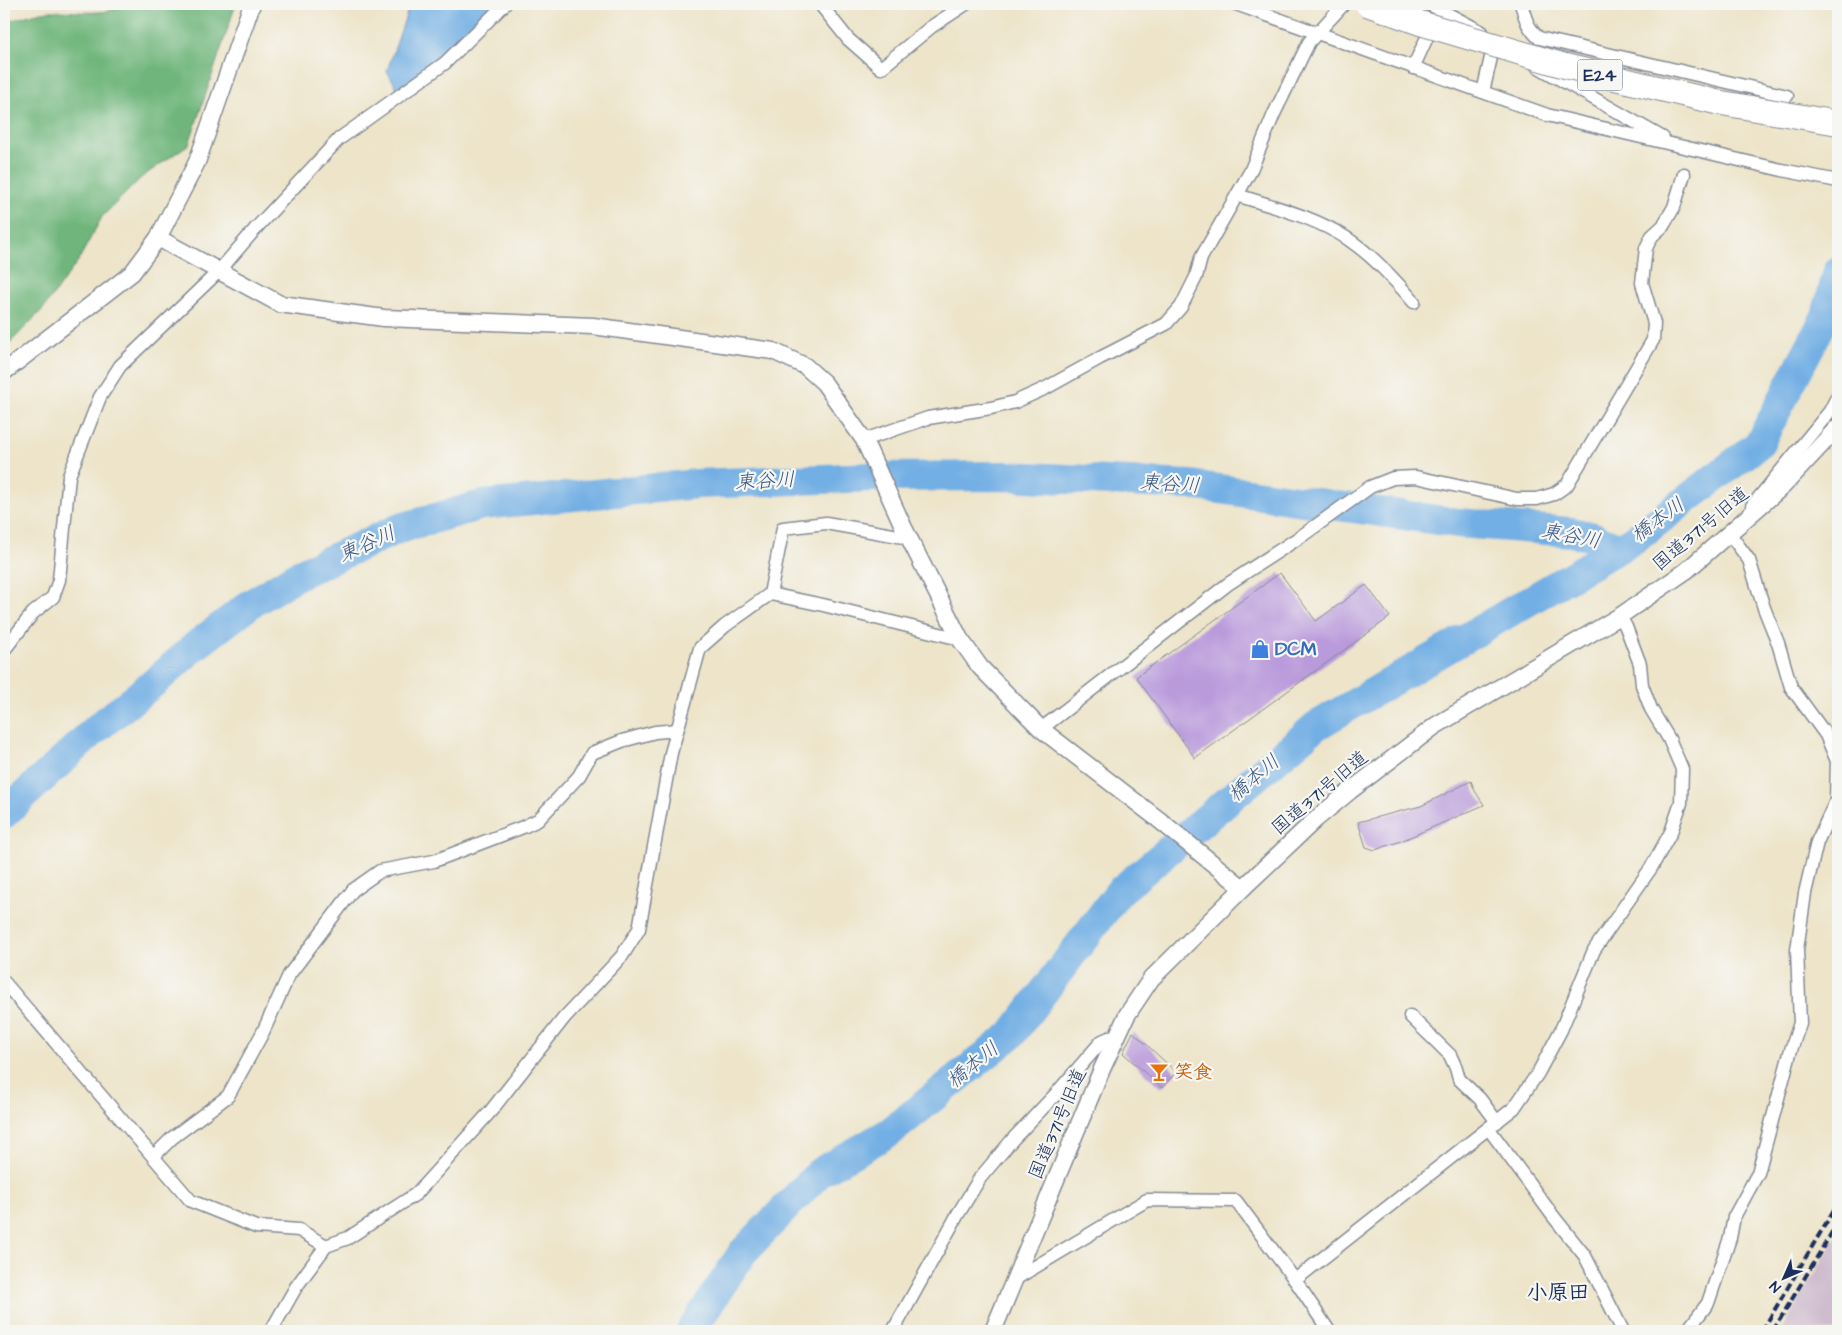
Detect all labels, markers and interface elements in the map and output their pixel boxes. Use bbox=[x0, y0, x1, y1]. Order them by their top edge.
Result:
road number: E24 bbox=[1578, 60, 1622, 90]
water label: 東谷川 bbox=[734, 465, 796, 497]
water label: 東谷川 bbox=[1139, 468, 1201, 500]
street label: 国道371号旧道 bbox=[1647, 480, 1755, 578]
water label: 橋本川 bbox=[1626, 491, 1690, 549]
water label: 東谷川 bbox=[1539, 517, 1603, 555]
water label: 東谷川 bbox=[334, 519, 400, 569]
place label: DCM bbox=[1275, 636, 1317, 663]
shop icon: DCM bbox=[1249, 638, 1271, 660]
street label: 国道371号旧道 bbox=[1266, 744, 1374, 842]
water label: 橋本川 bbox=[1222, 748, 1286, 808]
water label: 橋本川 bbox=[941, 1035, 1005, 1095]
place label: 笑食 bbox=[1174, 1059, 1212, 1086]
bar icon: 笑食 bbox=[1148, 1061, 1170, 1083]
street label: 国道371号旧道 bbox=[1022, 1064, 1094, 1184]
north arrow bbox=[1760, 1252, 1810, 1302]
text: N bbox=[1765, 1276, 1786, 1297]
district label: 小原田 bbox=[1527, 1278, 1590, 1307]

